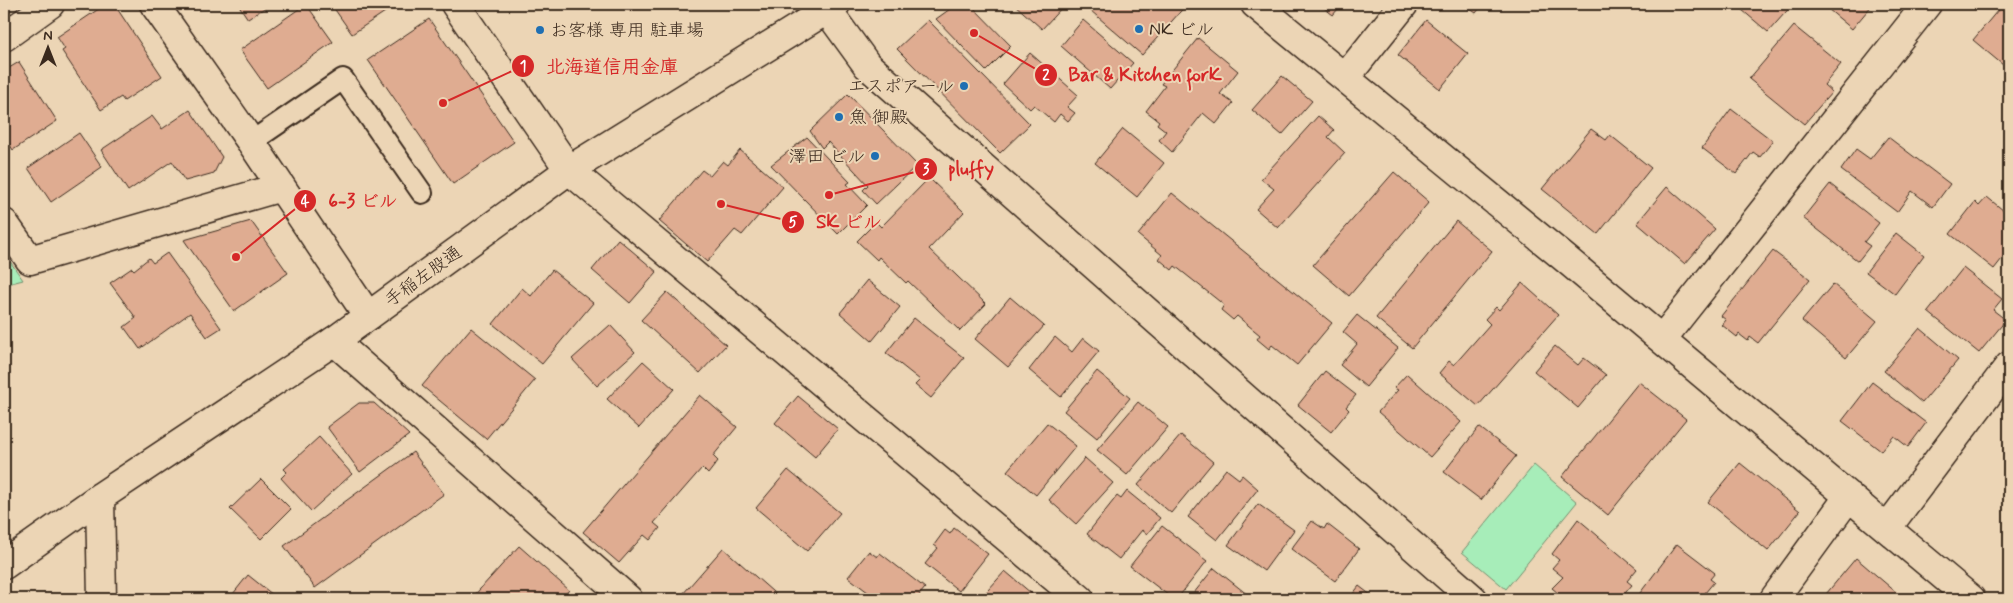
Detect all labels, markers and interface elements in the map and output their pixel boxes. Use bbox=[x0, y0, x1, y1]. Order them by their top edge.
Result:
place label: NK ビル bbox=[1149, 18, 1214, 42]
place label: お客様 専用 駐車場 bbox=[550, 19, 704, 43]
north arrow bbox=[22, 22, 72, 72]
marker: NK ビル bbox=[1133, 23, 1145, 35]
marker: お客様 専用 駐車場 bbox=[534, 24, 546, 36]
text: N bbox=[43, 27, 53, 45]
callout: 北海道信用金庫 bbox=[510, 49, 688, 83]
text: 北海道信用金庫 bbox=[545, 55, 679, 80]
text: 1 bbox=[520, 57, 526, 77]
callout: Bar & Kitchen forK bbox=[1034, 58, 1232, 92]
text: Bar & Kitchen forK bbox=[1068, 63, 1222, 91]
text: 2 bbox=[1042, 66, 1050, 86]
place label: エスポアール bbox=[848, 75, 954, 99]
marker: エスポアール bbox=[958, 80, 970, 92]
place label: 魚 御殿 bbox=[849, 106, 908, 130]
marker: 魚 御殿 bbox=[833, 111, 845, 123]
place label: 澤田 ビル bbox=[789, 145, 865, 169]
marker: 澤田 ビル bbox=[869, 150, 881, 162]
callout: pluffy bbox=[913, 152, 1004, 186]
text: pluffy bbox=[948, 157, 994, 182]
text: 3 bbox=[923, 160, 930, 180]
callout: 6-3 ビル bbox=[293, 184, 408, 218]
text: 6-3 ビル bbox=[328, 189, 398, 214]
text: 4 bbox=[301, 192, 310, 212]
callout: SK ビル bbox=[780, 205, 892, 239]
text: SK ビル bbox=[816, 210, 882, 235]
text: 5 bbox=[788, 213, 798, 233]
street label: 手稲左股通 bbox=[380, 241, 467, 313]

